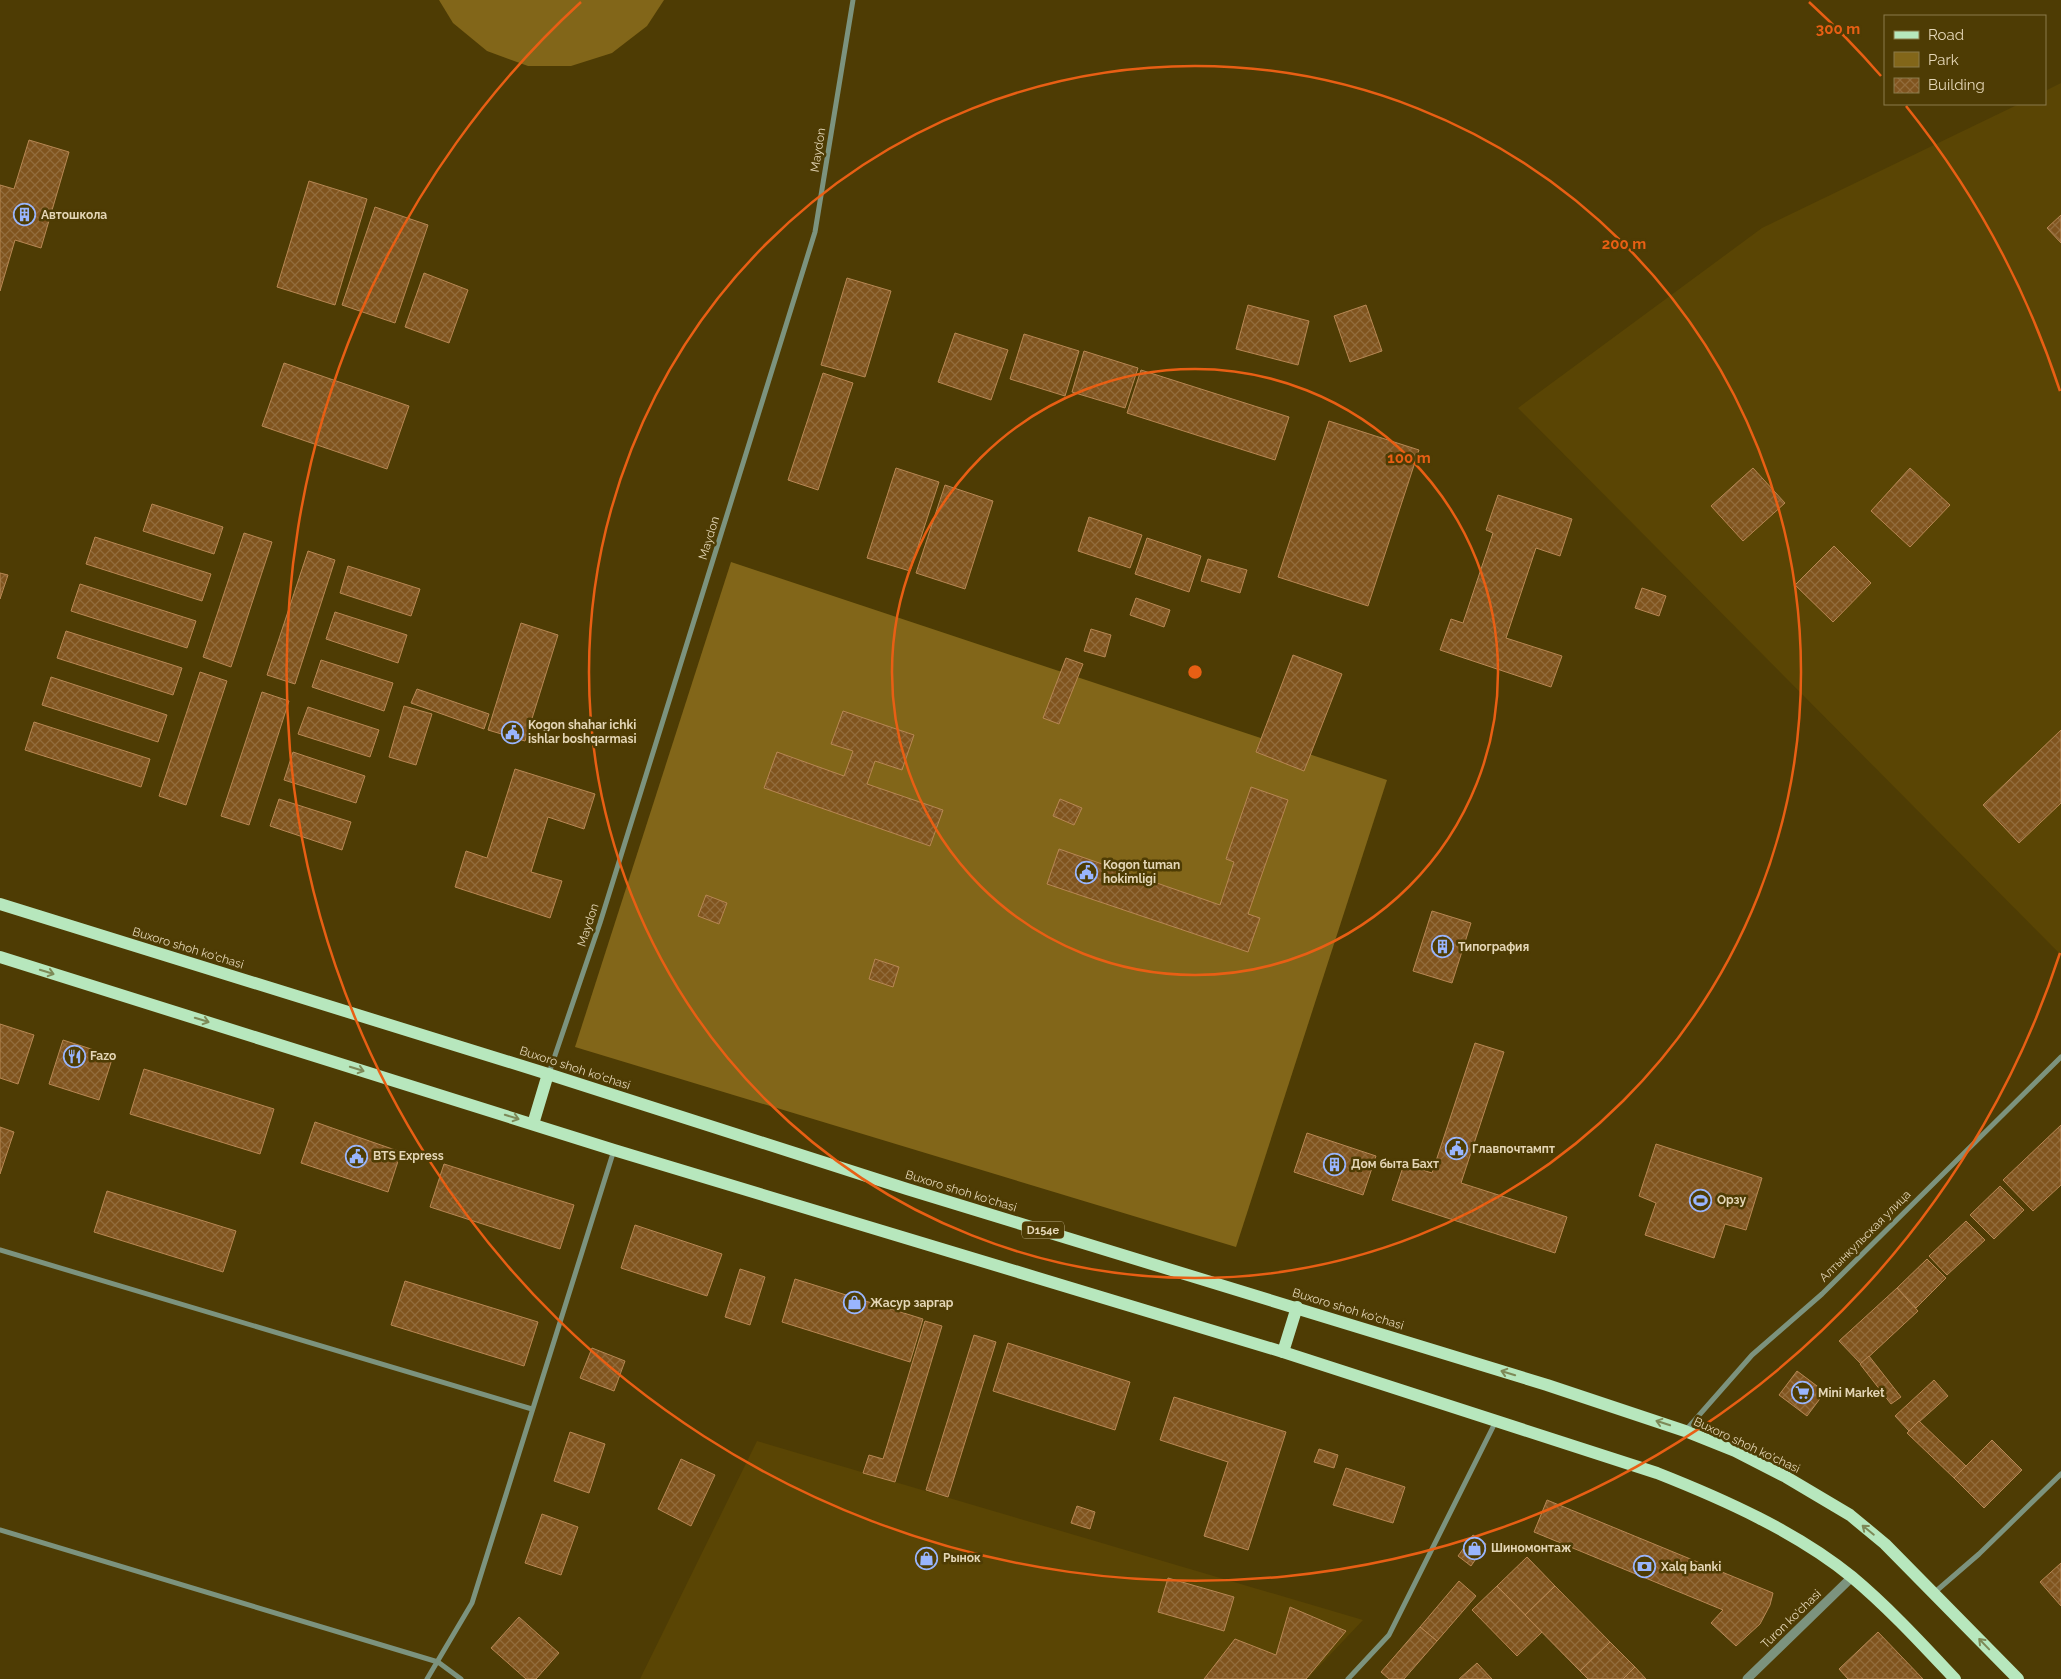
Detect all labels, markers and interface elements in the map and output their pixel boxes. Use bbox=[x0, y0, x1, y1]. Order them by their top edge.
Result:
legend bbox=[1884, 15, 2046, 105]
text: 300 m bbox=[1816, 20, 1860, 38]
text: Road bbox=[1928, 26, 1964, 44]
text: Park bbox=[1928, 51, 1959, 69]
text: Building bbox=[1928, 76, 1985, 94]
street label: Maydon bbox=[808, 127, 828, 173]
building icon: Автошкола bbox=[13, 203, 37, 227]
place label: Автошкола bbox=[41, 208, 107, 222]
text: 200 m bbox=[1602, 235, 1646, 253]
text: 100 m bbox=[1387, 449, 1431, 467]
street label: Maydon bbox=[696, 515, 722, 561]
centre of rings bbox=[1186, 663, 1204, 681]
place label: Kogon shahar ichki ishlar boshqarmasi bbox=[528, 718, 636, 746]
public building icon: Kogon shahar ichki ishlar boshqarmasi bbox=[500, 720, 524, 744]
place label: Kogon tuman hokimligi bbox=[1103, 858, 1180, 886]
public building icon: Kogon tuman hokimligi bbox=[1075, 860, 1099, 884]
street label: Maydon bbox=[574, 902, 602, 948]
street label: Buxoro shoh ko'chasi bbox=[131, 924, 245, 972]
building icon: Типография bbox=[1430, 935, 1454, 959]
place label: Типография bbox=[1458, 940, 1529, 954]
one-way arrow bbox=[38, 967, 54, 977]
one-way arrow bbox=[193, 1016, 209, 1025]
street label: Buxoro shoh ko'chasi bbox=[518, 1043, 632, 1093]
restaurant icon: Fazo bbox=[62, 1044, 86, 1068]
place label: Fazo bbox=[90, 1049, 116, 1063]
one-way arrow bbox=[348, 1064, 364, 1074]
one-way arrow bbox=[504, 1113, 519, 1122]
public building icon: Главпочтампт bbox=[1444, 1137, 1468, 1161]
place label: Главпочтампт bbox=[1472, 1142, 1555, 1156]
public building icon: BTS Express bbox=[345, 1144, 369, 1168]
place label: BTS Express bbox=[373, 1149, 444, 1163]
building icon: Дом быта Бахт bbox=[1323, 1152, 1347, 1176]
place label: Дом быта Бахт bbox=[1351, 1157, 1439, 1171]
street label: Buxoro shoh ko'chasi bbox=[904, 1167, 1018, 1215]
street label: Алтынкульская улица bbox=[1816, 1187, 1914, 1285]
sports icon: Орзу bbox=[1689, 1188, 1713, 1212]
place label: Орзу bbox=[1717, 1193, 1747, 1207]
road number: D154e bbox=[1022, 1222, 1064, 1238]
street label: Buxoro shoh ko'chasi bbox=[1291, 1285, 1405, 1333]
shop icon: Жасур заргар bbox=[842, 1291, 866, 1315]
place label: Жасур заргар bbox=[870, 1296, 954, 1310]
one-way arrow bbox=[1501, 1368, 1517, 1377]
supermarket icon: Mini Market bbox=[1790, 1381, 1814, 1405]
place label: Mini Market bbox=[1818, 1386, 1885, 1400]
street label: Buxoro shoh ko'chasi bbox=[1692, 1414, 1802, 1476]
one-way arrow bbox=[1656, 1418, 1671, 1427]
one-way arrow bbox=[1862, 1525, 1875, 1536]
shop icon: Шиномонтаж bbox=[1463, 1536, 1487, 1560]
place label: Шиномонтаж bbox=[1491, 1541, 1572, 1555]
shop icon: Рынок bbox=[915, 1546, 939, 1570]
place label: Рынок bbox=[943, 1551, 981, 1565]
bank icon: Xalq banki bbox=[1633, 1555, 1657, 1579]
place label: Xalq banki bbox=[1660, 1560, 1721, 1574]
street label: Turon ko'chasi bbox=[1758, 1587, 1824, 1651]
one-way arrow bbox=[1978, 1638, 1990, 1650]

